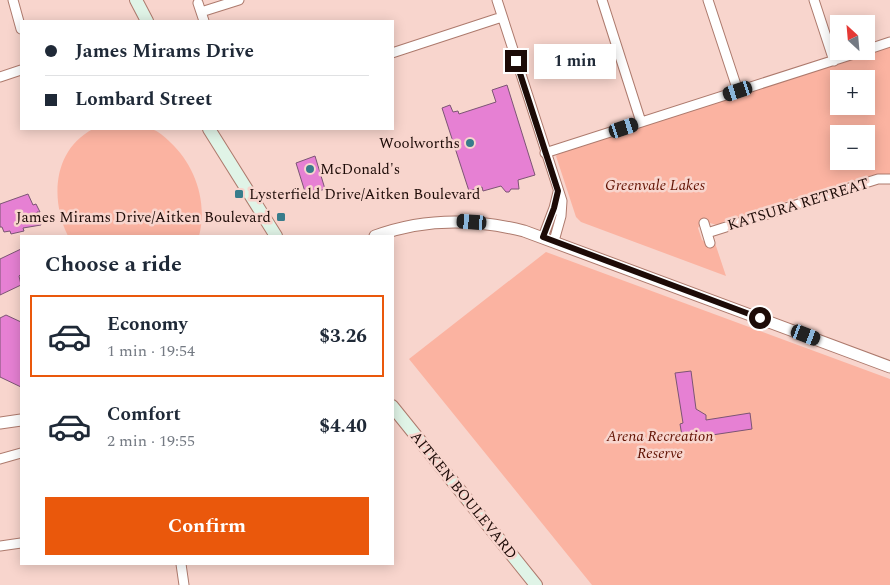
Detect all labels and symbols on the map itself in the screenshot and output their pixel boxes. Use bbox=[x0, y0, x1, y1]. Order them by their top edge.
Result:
north arrow bbox=[830, 15, 875, 60]
callout: 1 min bbox=[534, 44, 616, 78]
route end bbox=[505, 50, 527, 72]
car bbox=[721, 79, 754, 103]
car bbox=[607, 116, 640, 140]
place label: Woolworths bbox=[379, 132, 460, 155]
marker: Woolworths bbox=[464, 137, 476, 149]
place label: McDonald's bbox=[320, 158, 400, 181]
marker: McDonald's bbox=[304, 163, 316, 175]
street label: KATSURA RETREAT bbox=[725, 172, 872, 237]
park label: Greenvale Lakes bbox=[605, 174, 706, 197]
place label: Lysterfield Drive/Aitken Boulevard bbox=[249, 183, 480, 206]
marker: Lysterfield Drive/Aitken Boulevard bbox=[233, 188, 245, 200]
place label: James Mirams Drive/Aitken Boulevard bbox=[16, 206, 271, 229]
marker: James Mirams Drive/Aitken Boulevard bbox=[275, 211, 287, 223]
car bbox=[456, 213, 487, 231]
route start bbox=[749, 307, 771, 329]
car bbox=[789, 323, 822, 347]
park label: Arena Recreation Reserve bbox=[606, 425, 714, 465]
street label: AITKEN BOULEVARD bbox=[405, 426, 523, 564]

